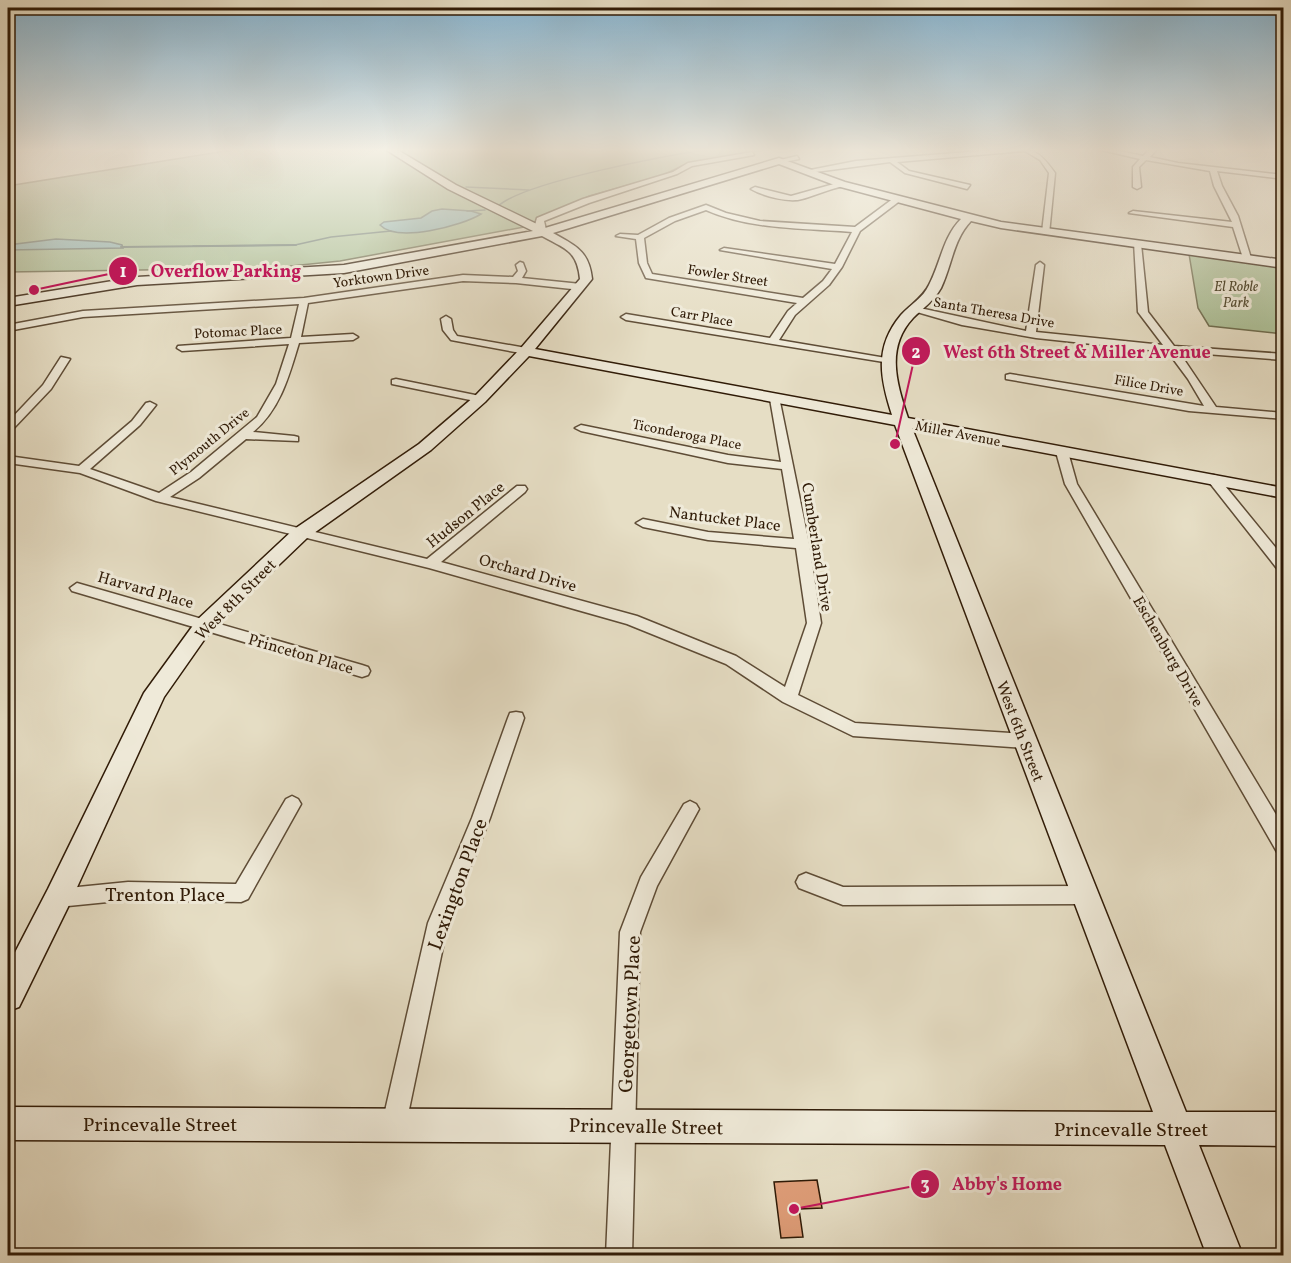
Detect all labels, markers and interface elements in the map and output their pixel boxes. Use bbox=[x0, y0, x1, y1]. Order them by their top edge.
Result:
callout: Overflow Parking bbox=[108, 253, 313, 289]
text: 1 bbox=[119, 260, 127, 285]
text: Overflow Parking bbox=[151, 260, 301, 285]
street label: Yorktown Drive bbox=[332, 261, 431, 294]
street label: Fowler Street bbox=[686, 261, 770, 292]
park label: El Roble Park bbox=[1214, 278, 1258, 313]
street label: Santa Theresa Drive bbox=[932, 293, 1056, 334]
street label: Carr Place bbox=[669, 303, 735, 332]
street label: Potomac Place bbox=[194, 321, 283, 344]
callout: West 6th Street & Miller Avenue bbox=[901, 333, 1223, 369]
text: 2 bbox=[911, 341, 921, 366]
text: West 6th Street & Miller Avenue bbox=[943, 341, 1211, 366]
street label: Filice Drive bbox=[1113, 371, 1185, 402]
street label: Plymouth Drive bbox=[166, 404, 254, 480]
street label: Ticonderoga Place bbox=[631, 416, 743, 455]
street label: Miller Avenue bbox=[913, 417, 1002, 452]
street label: Hudson Place bbox=[422, 477, 510, 554]
street label: Cumberland Drive bbox=[795, 481, 837, 613]
street label: Nantucket Place bbox=[668, 502, 782, 538]
street label: Orchard Drive bbox=[476, 549, 579, 598]
street label: West 8th Street bbox=[191, 555, 282, 646]
street label: Harvard Place bbox=[95, 567, 196, 615]
street label: Eschenburg Drive bbox=[1127, 592, 1208, 712]
street label: Princeton Place bbox=[245, 629, 356, 680]
street label: West 6th Street bbox=[990, 678, 1049, 786]
street label: Lexington Place bbox=[422, 815, 496, 955]
street label: Trenton Place bbox=[105, 882, 225, 910]
street label: Georgetown Place bbox=[613, 935, 649, 1093]
street label: Princevalle Street bbox=[83, 1112, 237, 1140]
street label: Princevalle Street bbox=[568, 1113, 723, 1143]
street label: Princevalle Street bbox=[1054, 1117, 1208, 1145]
callout: Abby's Home bbox=[910, 1166, 1074, 1202]
text: 3 bbox=[920, 1173, 930, 1198]
text: Abby's Home bbox=[952, 1173, 1062, 1198]

